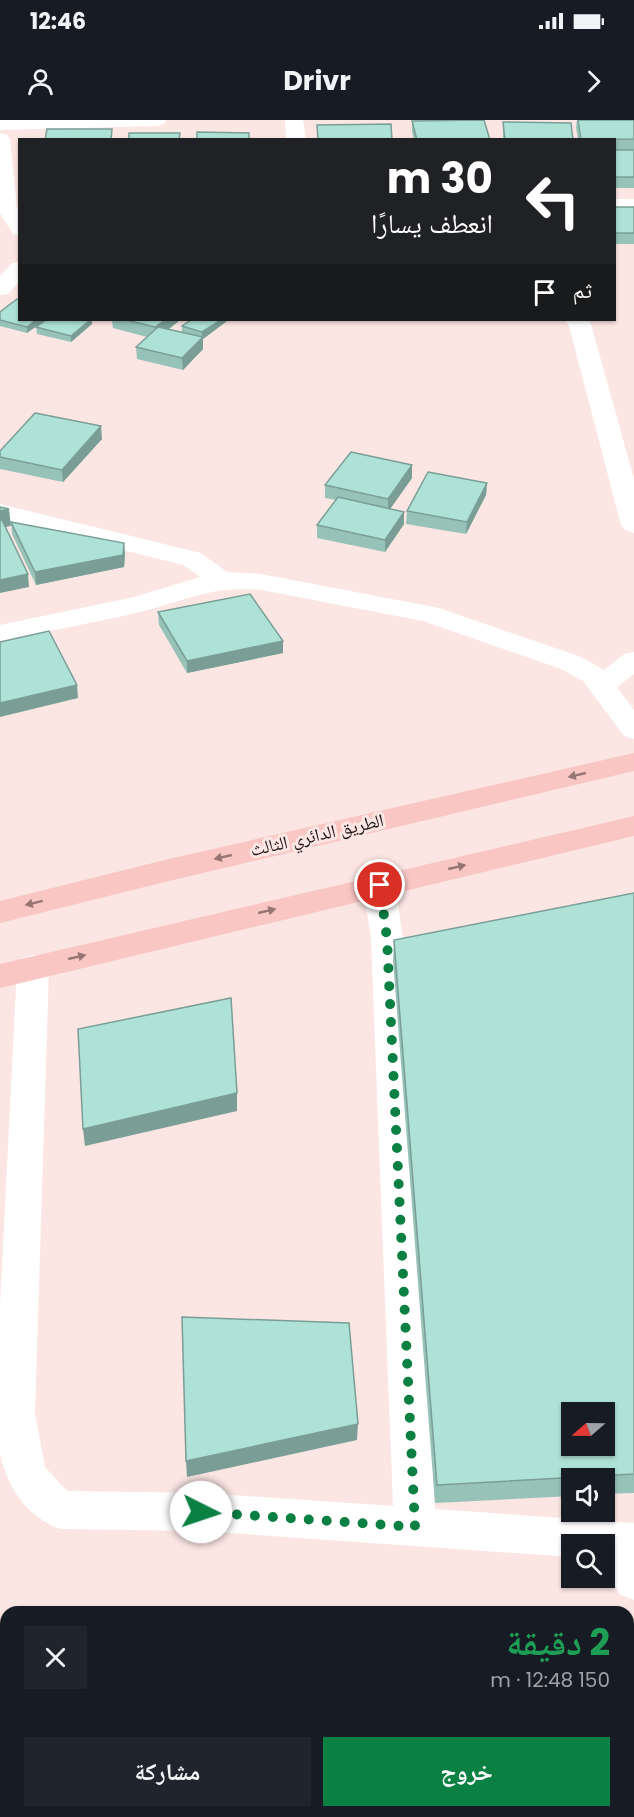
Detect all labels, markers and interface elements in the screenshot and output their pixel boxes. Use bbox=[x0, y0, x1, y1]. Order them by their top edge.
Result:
text: 12:46 bbox=[30, 6, 86, 37]
text: Drivr bbox=[283, 62, 351, 99]
icon: person bbox=[24, 65, 57, 98]
icon: forward bbox=[577, 65, 610, 98]
text: 30 m bbox=[387, 149, 493, 208]
icon: left bbox=[514, 162, 592, 240]
text: انعطف يسارًا bbox=[371, 205, 493, 242]
text: ثم bbox=[573, 275, 592, 306]
icon: arrive bbox=[528, 276, 561, 309]
one-way arrow bbox=[568, 771, 586, 781]
street label: الطريق الدائري الثالث bbox=[248, 807, 387, 864]
one-way arrow bbox=[214, 853, 233, 862]
pin bbox=[354, 859, 405, 910]
one-way arrow bbox=[447, 861, 466, 871]
icon: arrive bbox=[363, 868, 396, 901]
one-way arrow bbox=[25, 899, 43, 909]
one-way arrow bbox=[258, 906, 276, 916]
one-way arrow bbox=[68, 951, 86, 961]
north arrow bbox=[561, 1402, 615, 1456]
map controls bbox=[561, 1402, 615, 1588]
button: sound bbox=[561, 1468, 615, 1522]
position arrow bbox=[169, 1480, 233, 1544]
button: search bbox=[561, 1534, 615, 1588]
text: 2 دقيقة bbox=[506, 1617, 610, 1668]
button: close bbox=[24, 1626, 87, 1689]
text: 150 m · 12:48 bbox=[490, 1666, 610, 1694]
button: مشاركة bbox=[24, 1737, 311, 1806]
button: خروج bbox=[323, 1737, 610, 1806]

